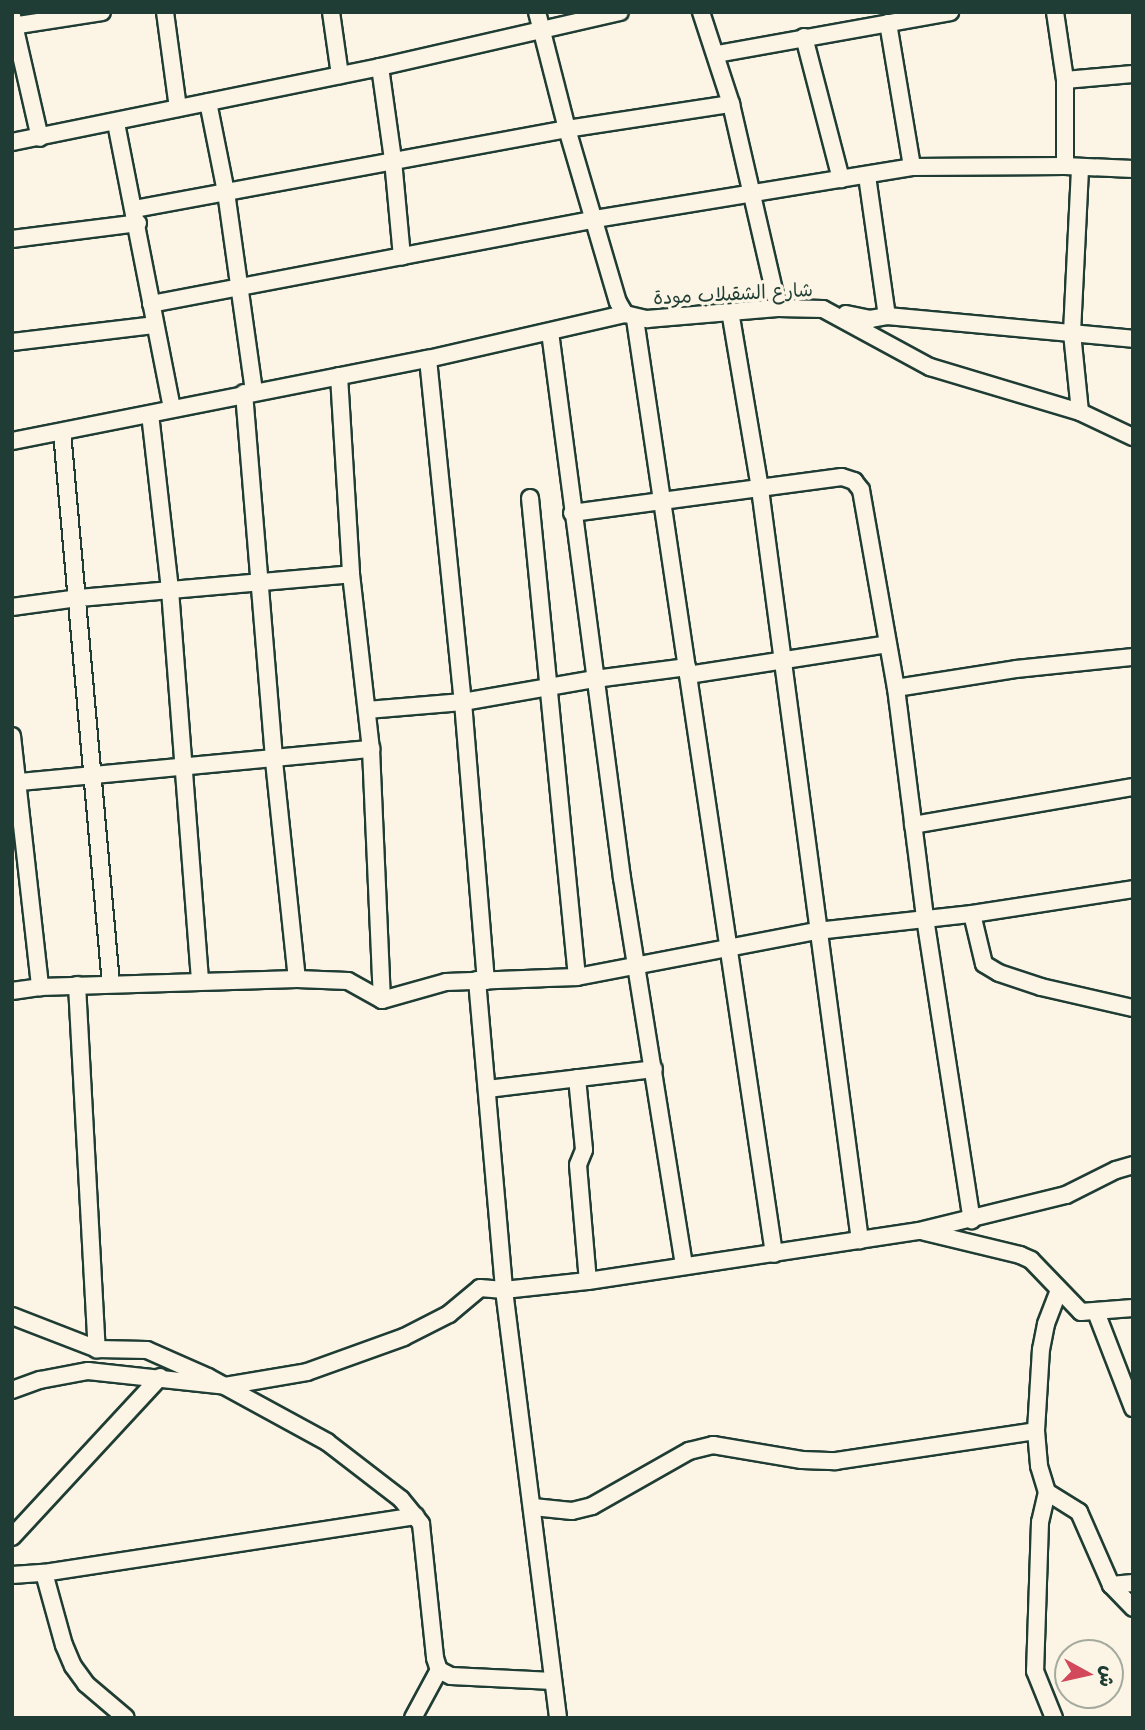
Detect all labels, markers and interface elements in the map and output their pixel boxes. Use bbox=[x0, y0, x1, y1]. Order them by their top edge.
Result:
street label: شارع الشقيلاب مودة bbox=[653, 277, 813, 309]
north arrow bbox=[1054, 1639, 1124, 1709]
text: ش bbox=[1094, 1665, 1122, 1689]

